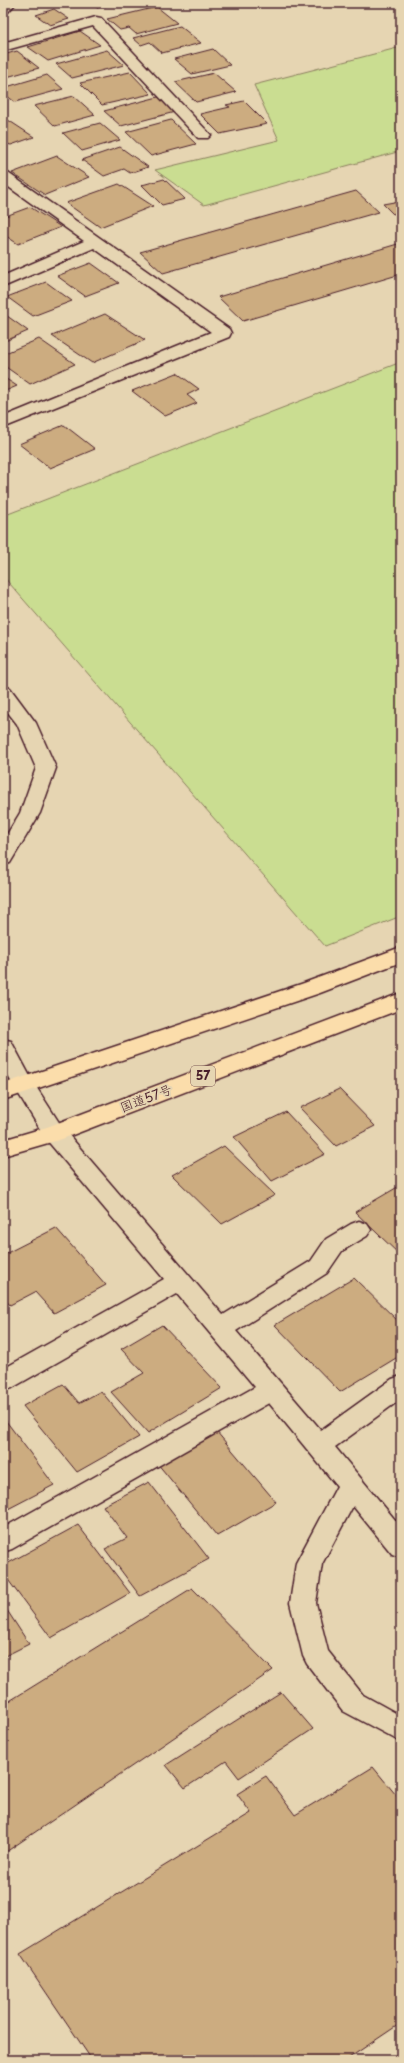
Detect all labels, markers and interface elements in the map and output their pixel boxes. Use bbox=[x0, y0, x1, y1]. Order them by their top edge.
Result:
road number: 57 bbox=[191, 1066, 215, 1086]
street label: 国道57号 bbox=[117, 1079, 175, 1116]

